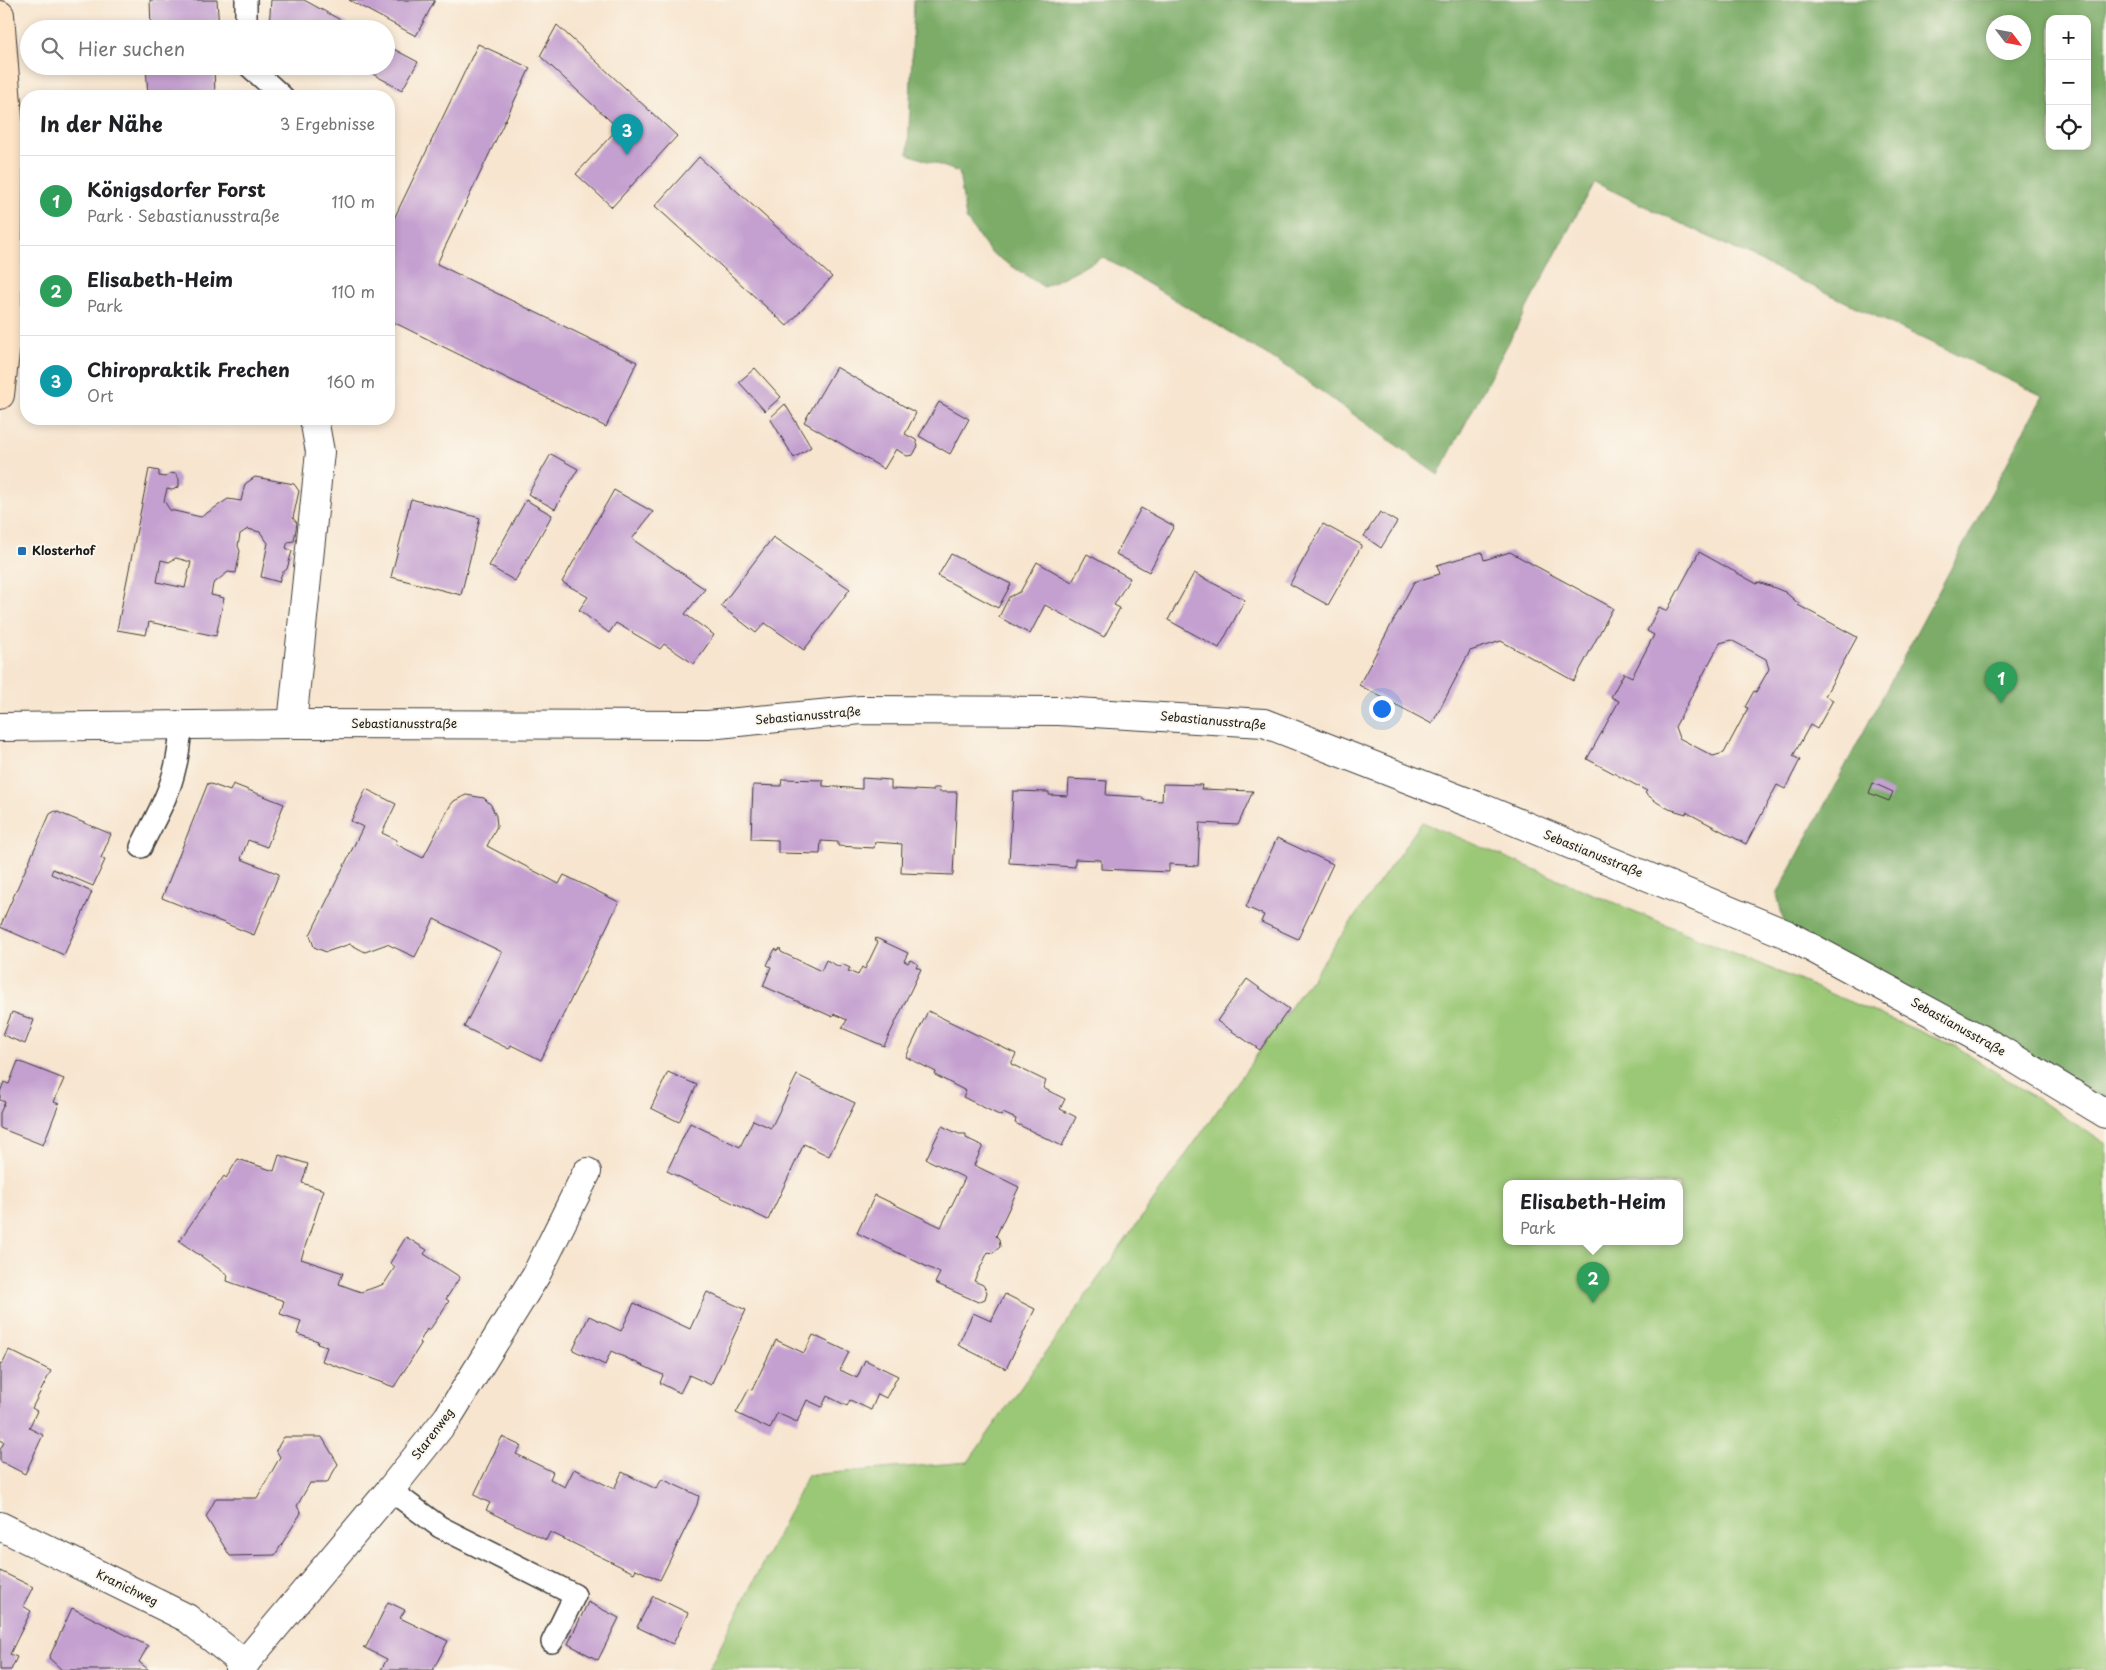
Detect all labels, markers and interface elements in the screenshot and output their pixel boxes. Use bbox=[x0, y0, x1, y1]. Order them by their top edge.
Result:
north arrow bbox=[1986, 15, 2031, 60]
map controls bbox=[2046, 15, 2091, 150]
button: + bbox=[2046, 15, 2091, 60]
search box bbox=[20, 20, 395, 75]
icon: search bbox=[38, 34, 66, 62]
text: Hier suchen bbox=[78, 34, 185, 62]
button: − bbox=[2046, 60, 2091, 105]
button: locate bbox=[2046, 105, 2091, 150]
text: In der Nähe bbox=[40, 107, 162, 139]
text: 3 Ergebnisse bbox=[280, 111, 375, 135]
pin: 3 bbox=[611, 114, 643, 155]
text: Königsdorfer Forst bbox=[87, 175, 266, 203]
text: 1 bbox=[52, 189, 60, 213]
text: 110 m bbox=[332, 189, 375, 213]
text: Park · Sebastianusstraße bbox=[87, 203, 280, 227]
text: Elisabeth-Heim bbox=[87, 265, 233, 293]
text: 2 bbox=[50, 279, 62, 303]
text: 110 m bbox=[332, 279, 375, 303]
text: Park bbox=[87, 293, 123, 317]
text: Chiropraktik Frechen bbox=[87, 355, 290, 383]
text: 3 bbox=[51, 369, 61, 393]
text: 160 m bbox=[327, 369, 375, 393]
text: Ort bbox=[87, 383, 114, 407]
place label: Klosterhof bbox=[32, 541, 97, 559]
marker: Klosterhof bbox=[16, 545, 28, 557]
pin: 1 bbox=[1985, 662, 2017, 703]
your location bbox=[1369, 696, 1395, 722]
street label: Sebastianusstraße bbox=[754, 701, 862, 729]
street label: Sebastianusstraße bbox=[1159, 706, 1267, 734]
street label: Sebastianusstraße bbox=[351, 714, 457, 732]
street label: Sebastianusstraße bbox=[1541, 825, 1646, 881]
street label: Sebastianusstraße bbox=[1908, 993, 2009, 1060]
popup bbox=[1503, 1180, 1683, 1245]
text: Elisabeth-Heim bbox=[1520, 1187, 1666, 1215]
text: Park bbox=[1520, 1215, 1556, 1239]
pin: 2 bbox=[1577, 1262, 1609, 1303]
street label: Starenweg bbox=[407, 1404, 458, 1463]
street label: Kranichweg bbox=[94, 1564, 161, 1610]

